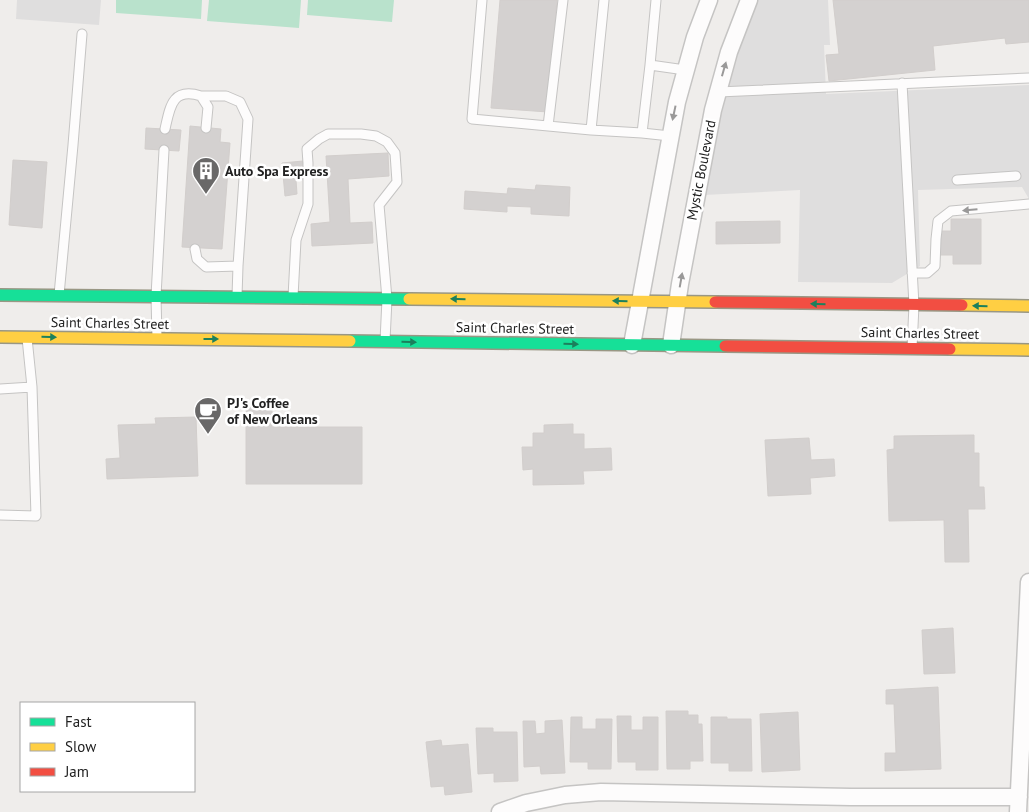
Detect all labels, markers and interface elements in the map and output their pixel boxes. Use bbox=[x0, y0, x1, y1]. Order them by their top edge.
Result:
one-way arrow bbox=[721, 62, 729, 77]
one-way arrow bbox=[670, 106, 678, 121]
street label: Mystic Boulevard bbox=[682, 118, 720, 222]
building icon: Auto Spa Express bbox=[191, 156, 221, 195]
place label: Auto Spa Express bbox=[225, 162, 328, 180]
one-way arrow bbox=[962, 206, 978, 214]
one-way arrow bbox=[678, 271, 686, 287]
one-way arrow bbox=[450, 295, 466, 303]
one-way arrow bbox=[612, 297, 628, 305]
one-way arrow bbox=[810, 300, 826, 308]
one-way arrow bbox=[972, 302, 988, 310]
street label: Saint Charles Street bbox=[51, 313, 170, 333]
street label: Saint Charles Street bbox=[456, 318, 575, 338]
street label: Saint Charles Street bbox=[861, 323, 980, 343]
one-way arrow bbox=[41, 333, 57, 341]
one-way arrow bbox=[203, 335, 219, 343]
one-way arrow bbox=[401, 338, 417, 346]
one-way arrow bbox=[563, 340, 579, 348]
place label: PJ's Coffee of New Orleans bbox=[227, 394, 318, 428]
cafe icon: PJ's Coffee of New Orleans bbox=[193, 396, 223, 435]
legend bbox=[20, 702, 195, 792]
text: Fast bbox=[65, 712, 92, 731]
text: Slow bbox=[65, 737, 96, 756]
text: Jam bbox=[64, 762, 89, 781]

